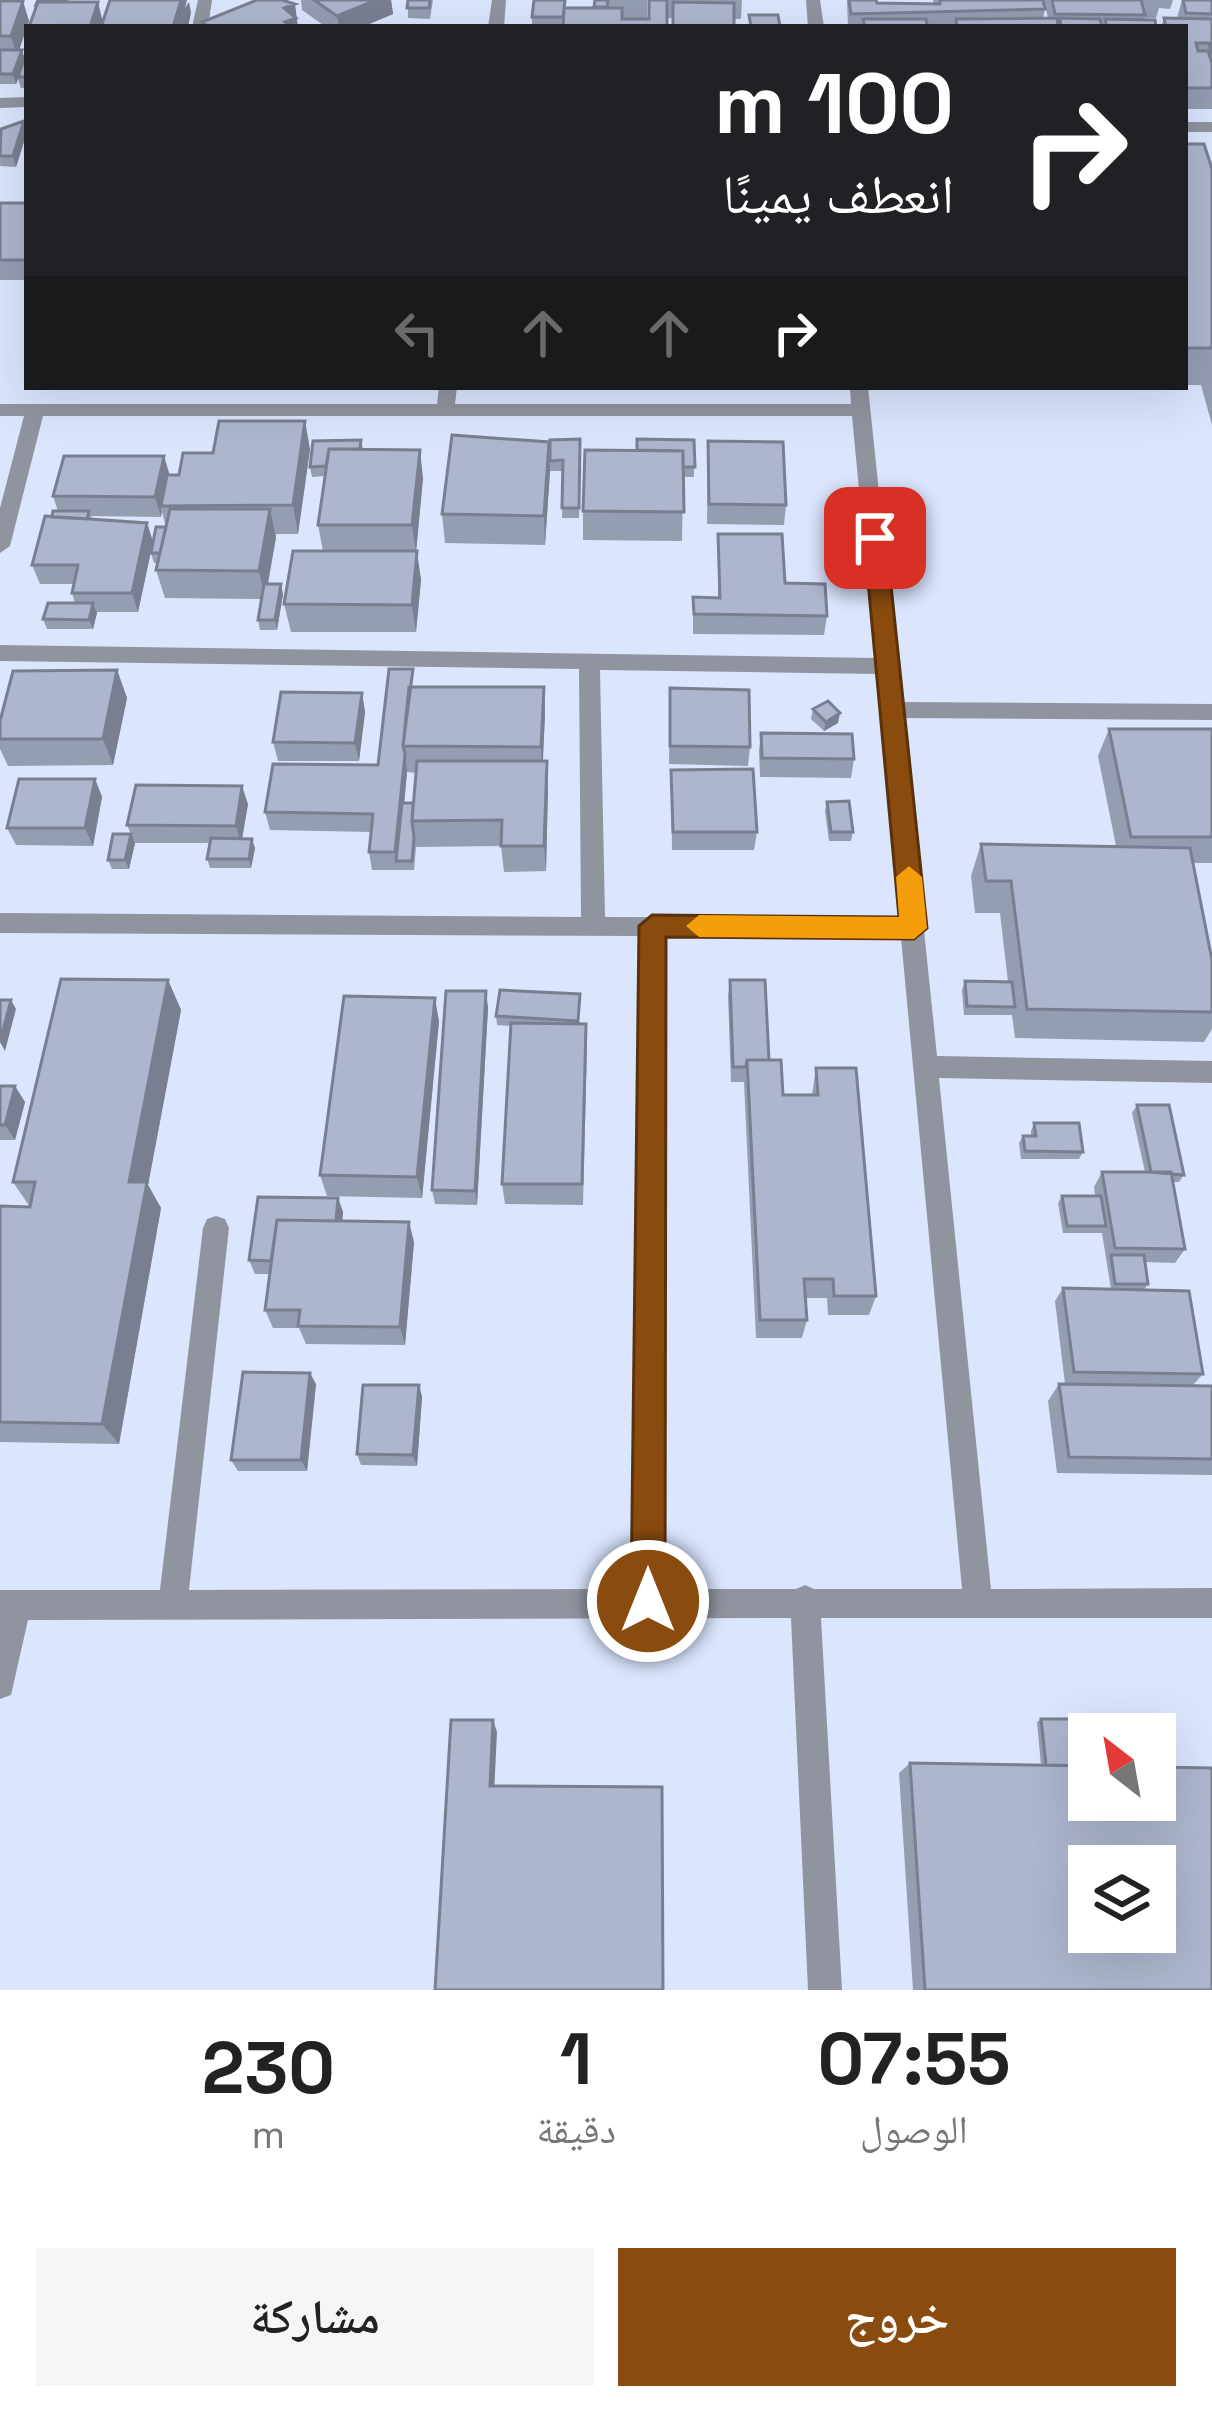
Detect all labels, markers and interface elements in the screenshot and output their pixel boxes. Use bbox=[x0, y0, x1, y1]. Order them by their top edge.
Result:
text: 100 m bbox=[714, 50, 954, 158]
icon: right bbox=[996, 72, 1152, 228]
text: انعطف يمينًا bbox=[722, 160, 954, 229]
icon: left bbox=[384, 300, 450, 366]
icon: ahead bbox=[510, 300, 576, 366]
icon: ahead bbox=[636, 300, 702, 366]
icon: right bbox=[762, 300, 828, 366]
pin bbox=[824, 487, 926, 589]
icon: arrive bbox=[842, 505, 908, 571]
position arrow bbox=[585, 1538, 711, 1664]
north arrow bbox=[1068, 1713, 1176, 1821]
map controls bbox=[1068, 1713, 1176, 1953]
button: layers bbox=[1068, 1845, 1176, 1953]
text: 1 bbox=[560, 2013, 592, 2105]
text: 07:55 bbox=[817, 2013, 1010, 2105]
text: 230 bbox=[202, 2022, 335, 2114]
text: دقيقة bbox=[536, 2105, 616, 2154]
text: الوصول bbox=[860, 2105, 968, 2154]
text: m bbox=[251, 2110, 285, 2159]
button: مشاركة bbox=[36, 2248, 594, 2386]
button: خروج bbox=[618, 2248, 1176, 2386]

